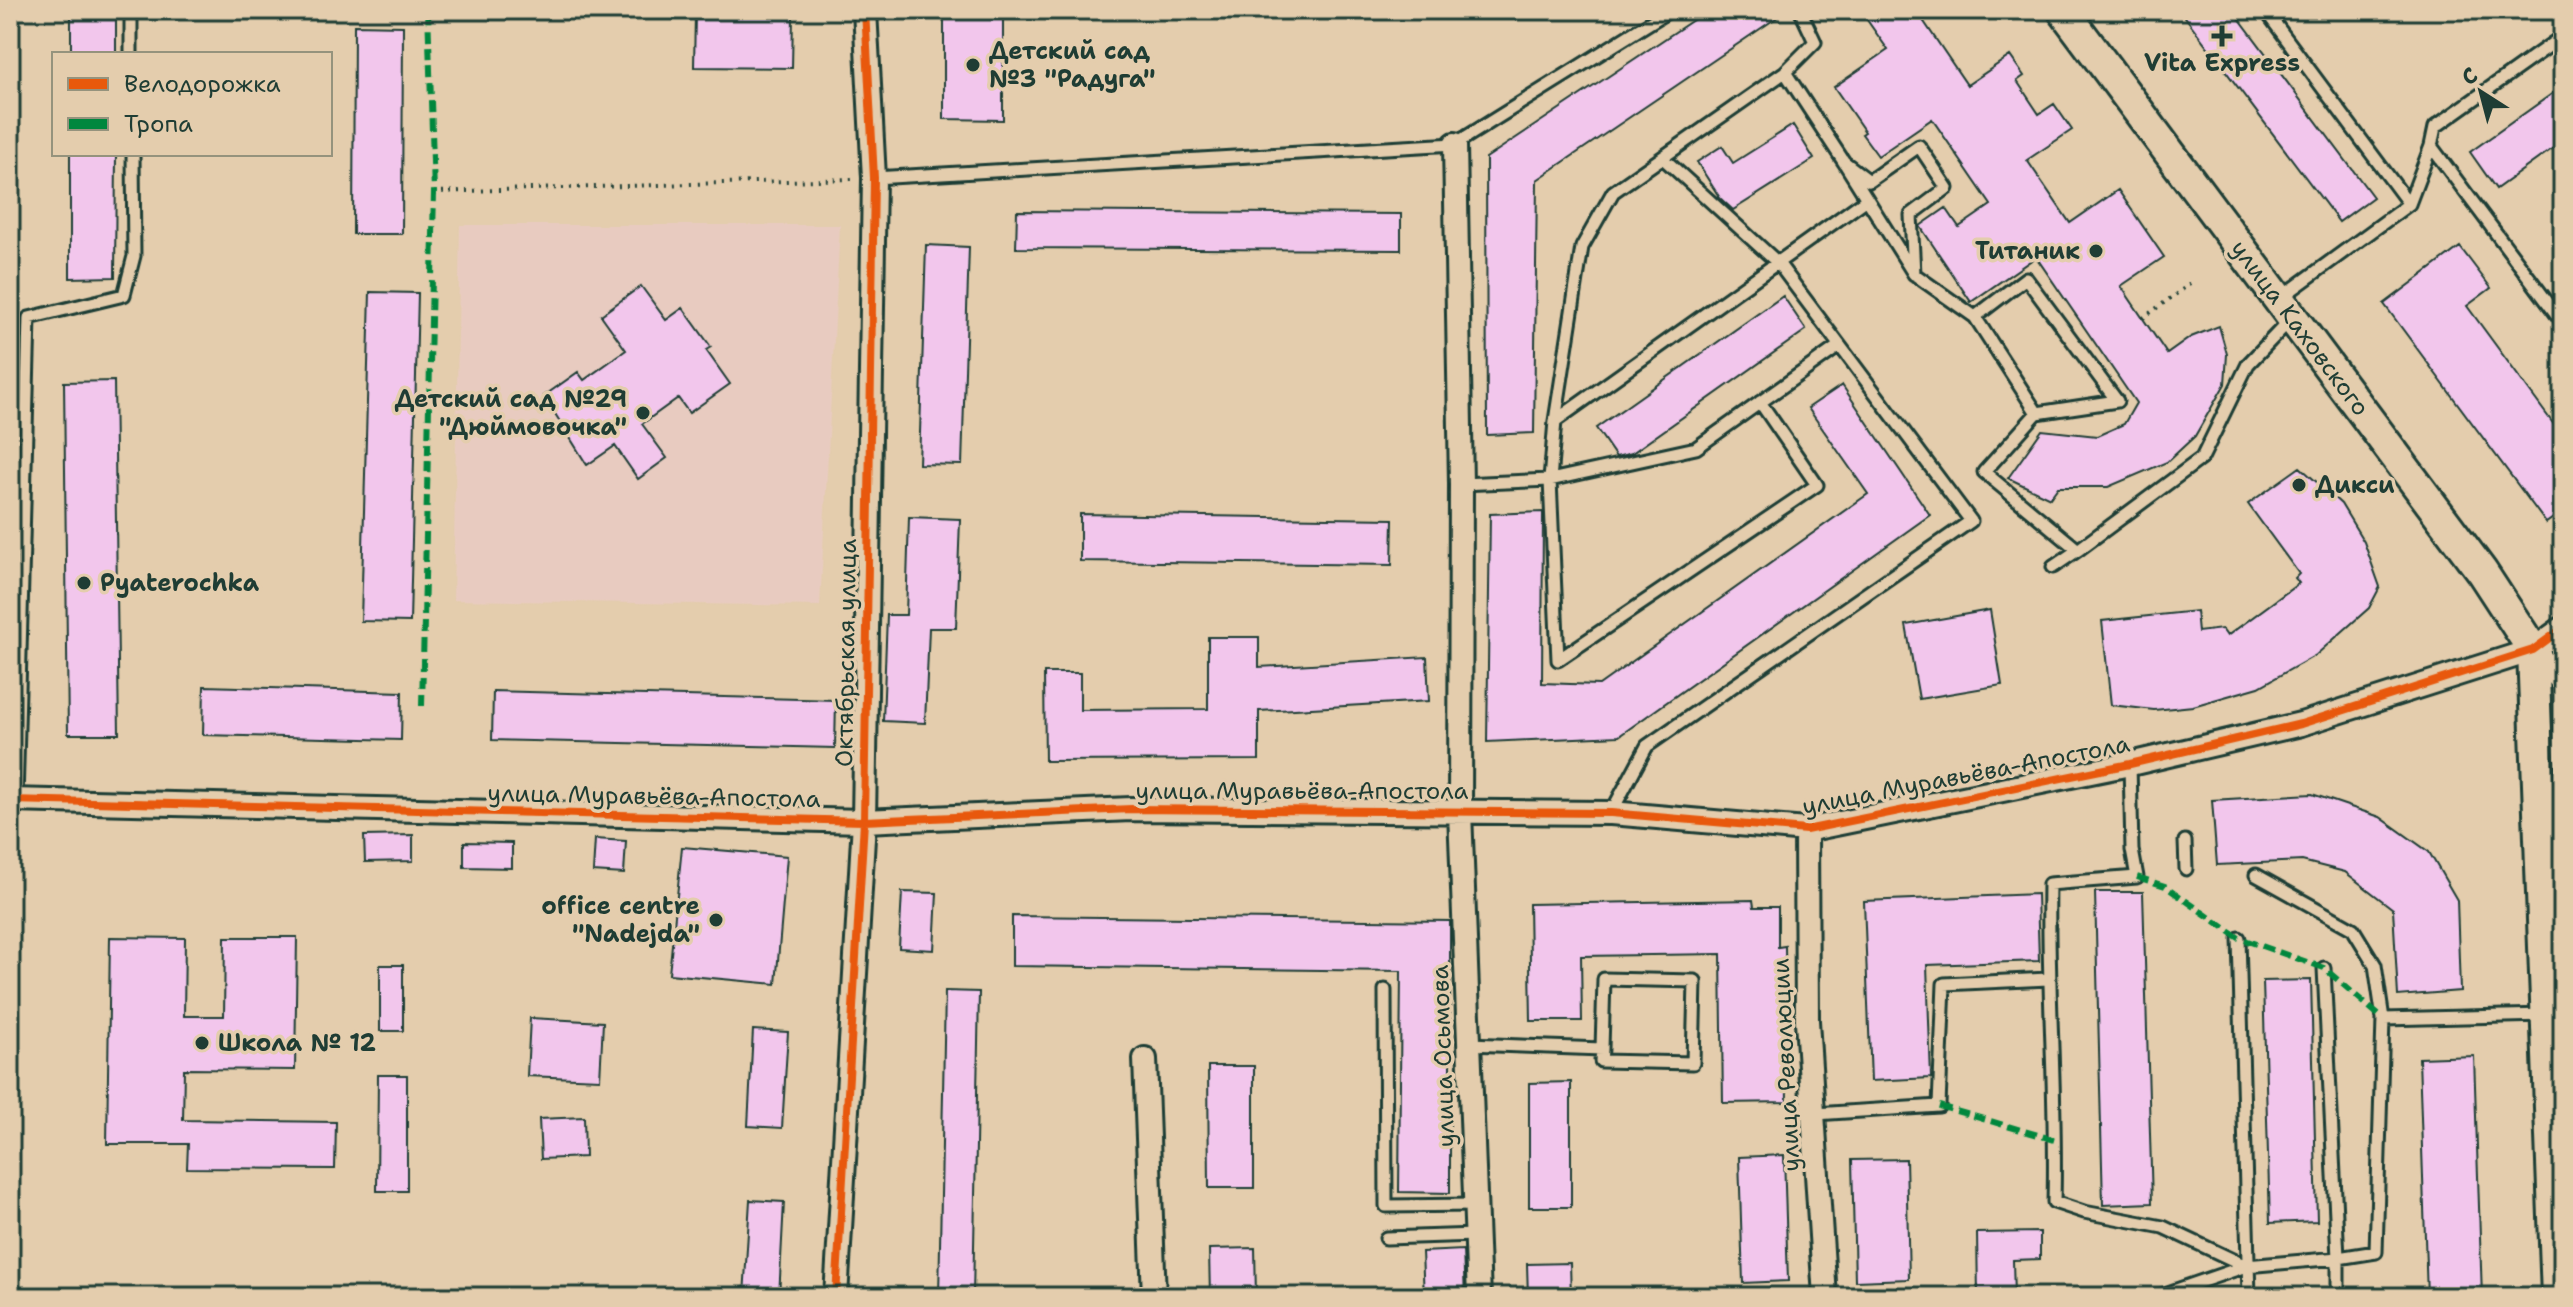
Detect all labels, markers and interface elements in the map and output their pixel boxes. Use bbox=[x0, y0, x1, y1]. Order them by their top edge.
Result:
marker: Vita Express bbox=[2213, 27, 2231, 45]
place label: Детский сад №3 "Радуга" bbox=[989, 35, 1156, 95]
place label: Vita Express bbox=[2144, 47, 2300, 79]
legend bbox=[52, 52, 332, 156]
north arrow bbox=[2441, 52, 2521, 132]
marker: Детский сад №3 "Радуга" bbox=[964, 56, 982, 74]
text: С bbox=[2456, 61, 2484, 92]
text: Велодорожка bbox=[124, 68, 281, 100]
text: Тропа bbox=[124, 108, 193, 140]
street label: улица Каховского bbox=[2223, 234, 2377, 422]
place label: Титаник bbox=[1975, 235, 2080, 267]
marker: Титаник bbox=[2087, 242, 2105, 260]
place label: Детский сад №29 "Дюймовочка" bbox=[395, 383, 627, 443]
marker: Детский сад №29 "Дюймовочка" bbox=[634, 404, 652, 422]
place label: Дикси bbox=[2315, 469, 2395, 501]
marker: Дикси bbox=[2290, 476, 2308, 494]
street label: Октябрьская улица bbox=[828, 538, 864, 767]
place label: Pyaterochka bbox=[100, 567, 260, 599]
marker: Pyaterochka bbox=[75, 574, 93, 592]
street label: улица Муравьёва-Апостола bbox=[1799, 728, 2133, 822]
street label: улица Муравьёва-Апостола bbox=[1135, 775, 1469, 807]
street label: улица Муравьёва-Апостола bbox=[487, 777, 821, 815]
place label: office centre "Nadejda" bbox=[541, 890, 700, 950]
marker: office centre "Nadejda" bbox=[707, 911, 725, 929]
street label: улица Революции bbox=[1764, 958, 1808, 1172]
street label: улица Осьмова bbox=[1424, 964, 1462, 1148]
place label: Школа № 12 bbox=[218, 1027, 376, 1059]
marker: Школа № 12 bbox=[193, 1034, 211, 1052]

